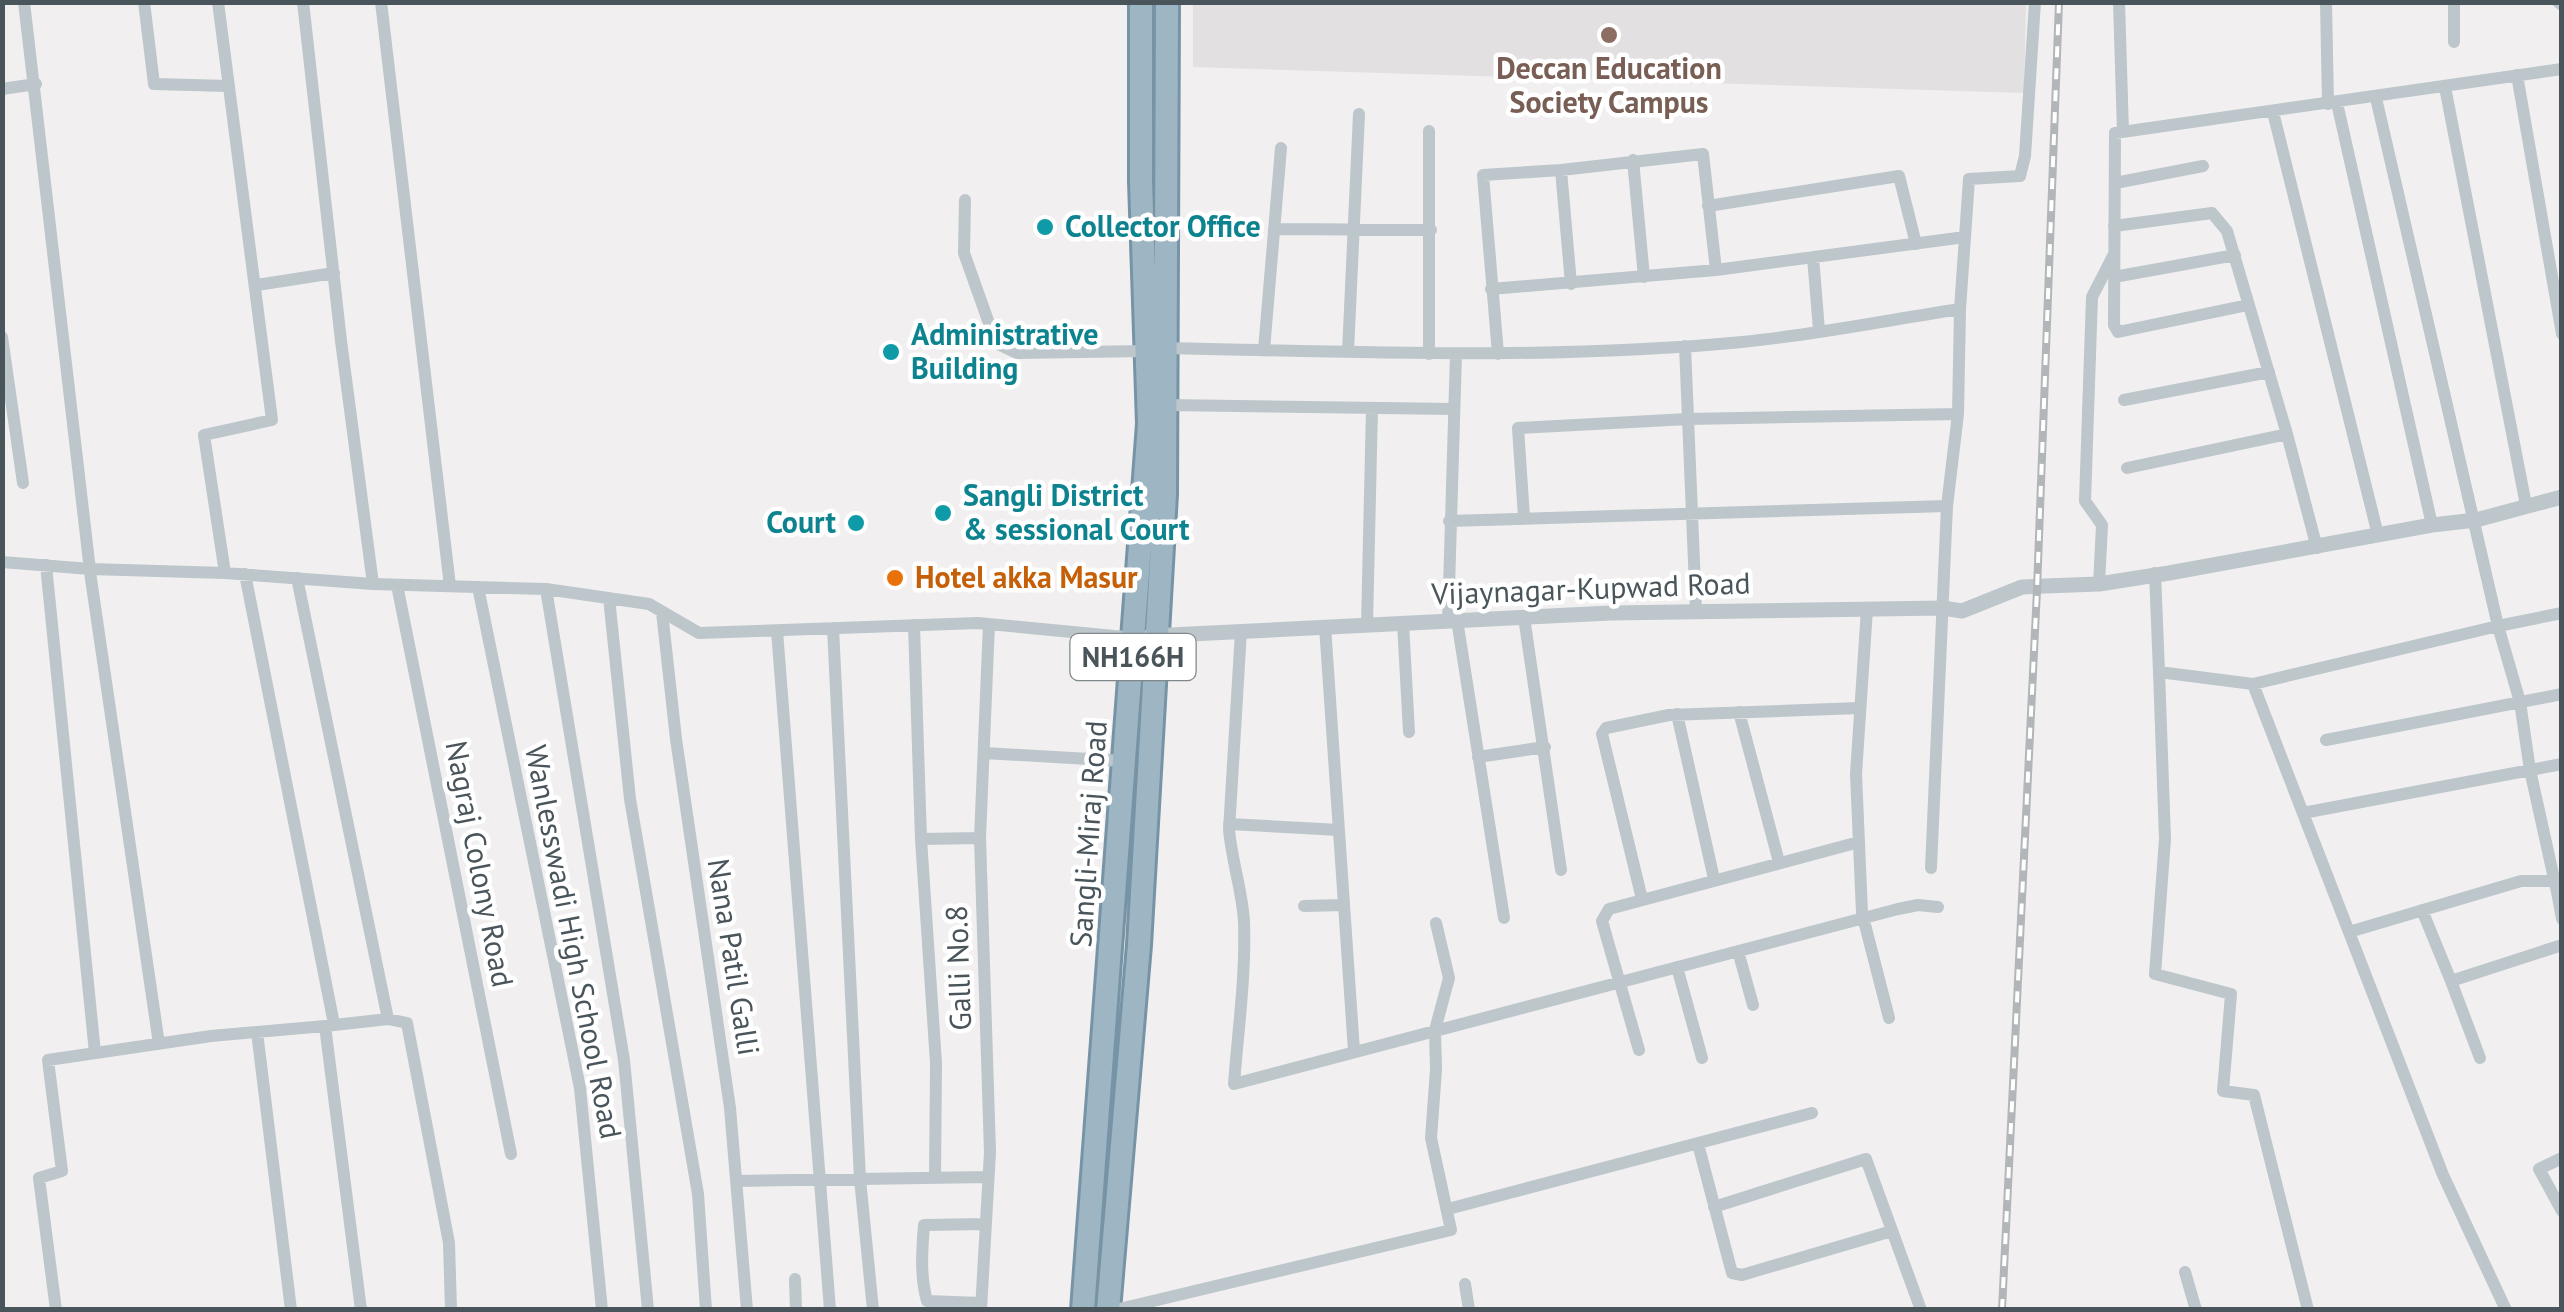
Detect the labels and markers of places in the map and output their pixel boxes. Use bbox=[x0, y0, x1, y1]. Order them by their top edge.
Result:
marker: Deccan Education Society Campus bbox=[1598, 24, 1620, 46]
place label: Deccan Education Society Campus bbox=[1496, 48, 1722, 121]
place label: Collector Office bbox=[1065, 206, 1261, 245]
marker: Collector Office bbox=[1034, 216, 1056, 238]
place label: Administrative Building bbox=[911, 314, 1098, 387]
marker: Administrative Building bbox=[880, 341, 902, 363]
place label: Sangli District & sessional Court bbox=[963, 475, 1190, 548]
place label: Court bbox=[766, 502, 837, 541]
marker: Sangli District & sessional Court bbox=[932, 502, 954, 524]
marker: Court bbox=[845, 512, 867, 534]
place label: Hotel akka Masur bbox=[915, 557, 1138, 596]
marker: Hotel akka Masur bbox=[884, 567, 906, 589]

